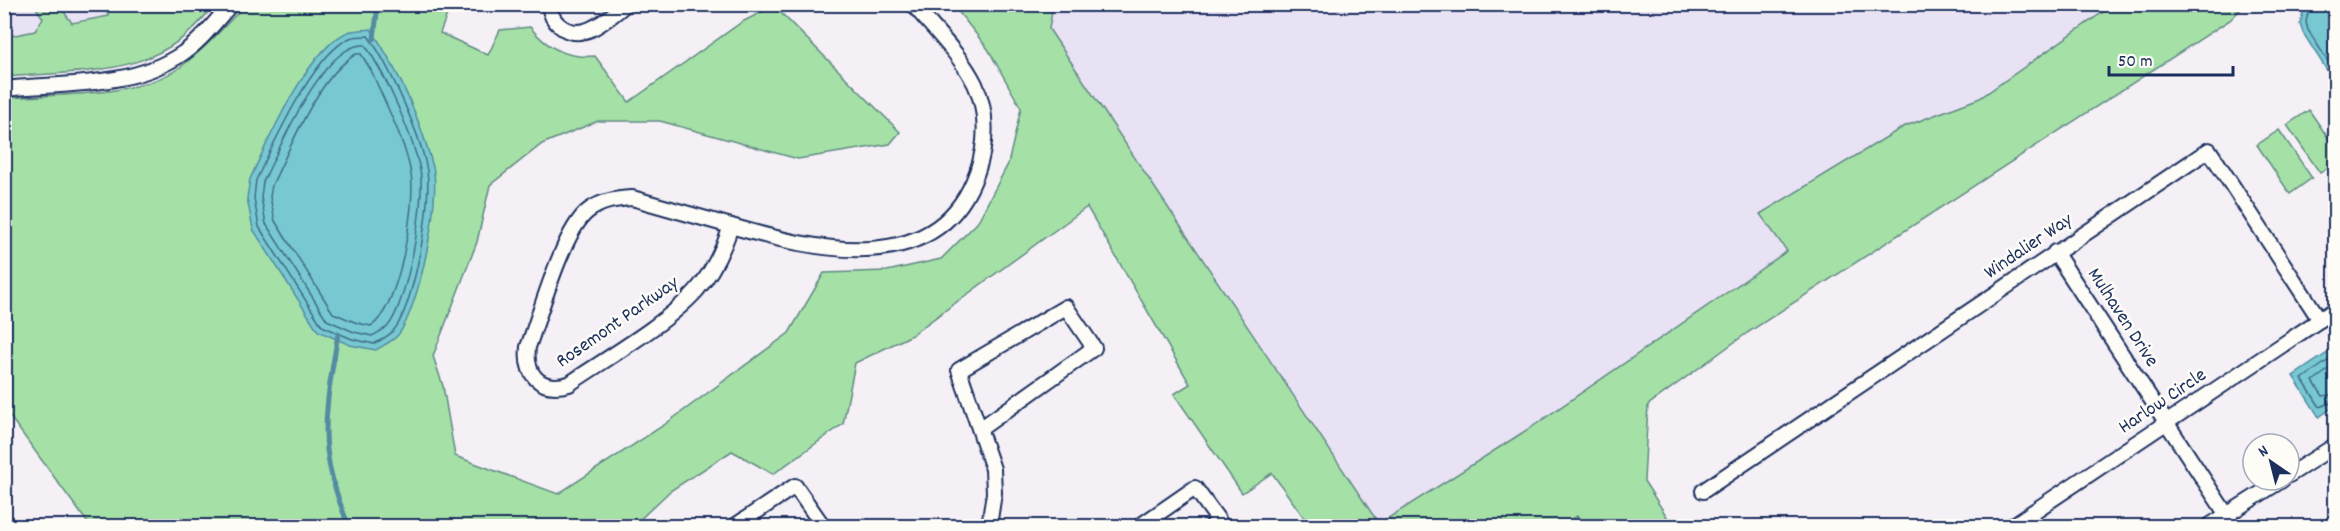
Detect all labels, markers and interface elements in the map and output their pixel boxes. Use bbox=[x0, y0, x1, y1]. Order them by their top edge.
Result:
scale bar bbox=[2109, 39, 2234, 77]
text: 50 m bbox=[2118, 50, 2153, 75]
street label: Windalier Way bbox=[1979, 207, 2080, 287]
street label: Mulhaven Drive bbox=[2079, 263, 2165, 373]
street label: Rosemont Parkway bbox=[551, 270, 686, 376]
street label: Harlow Circle bbox=[2113, 362, 2213, 442]
north arrow bbox=[2241, 432, 2301, 492]
text: N bbox=[2254, 440, 2274, 463]

